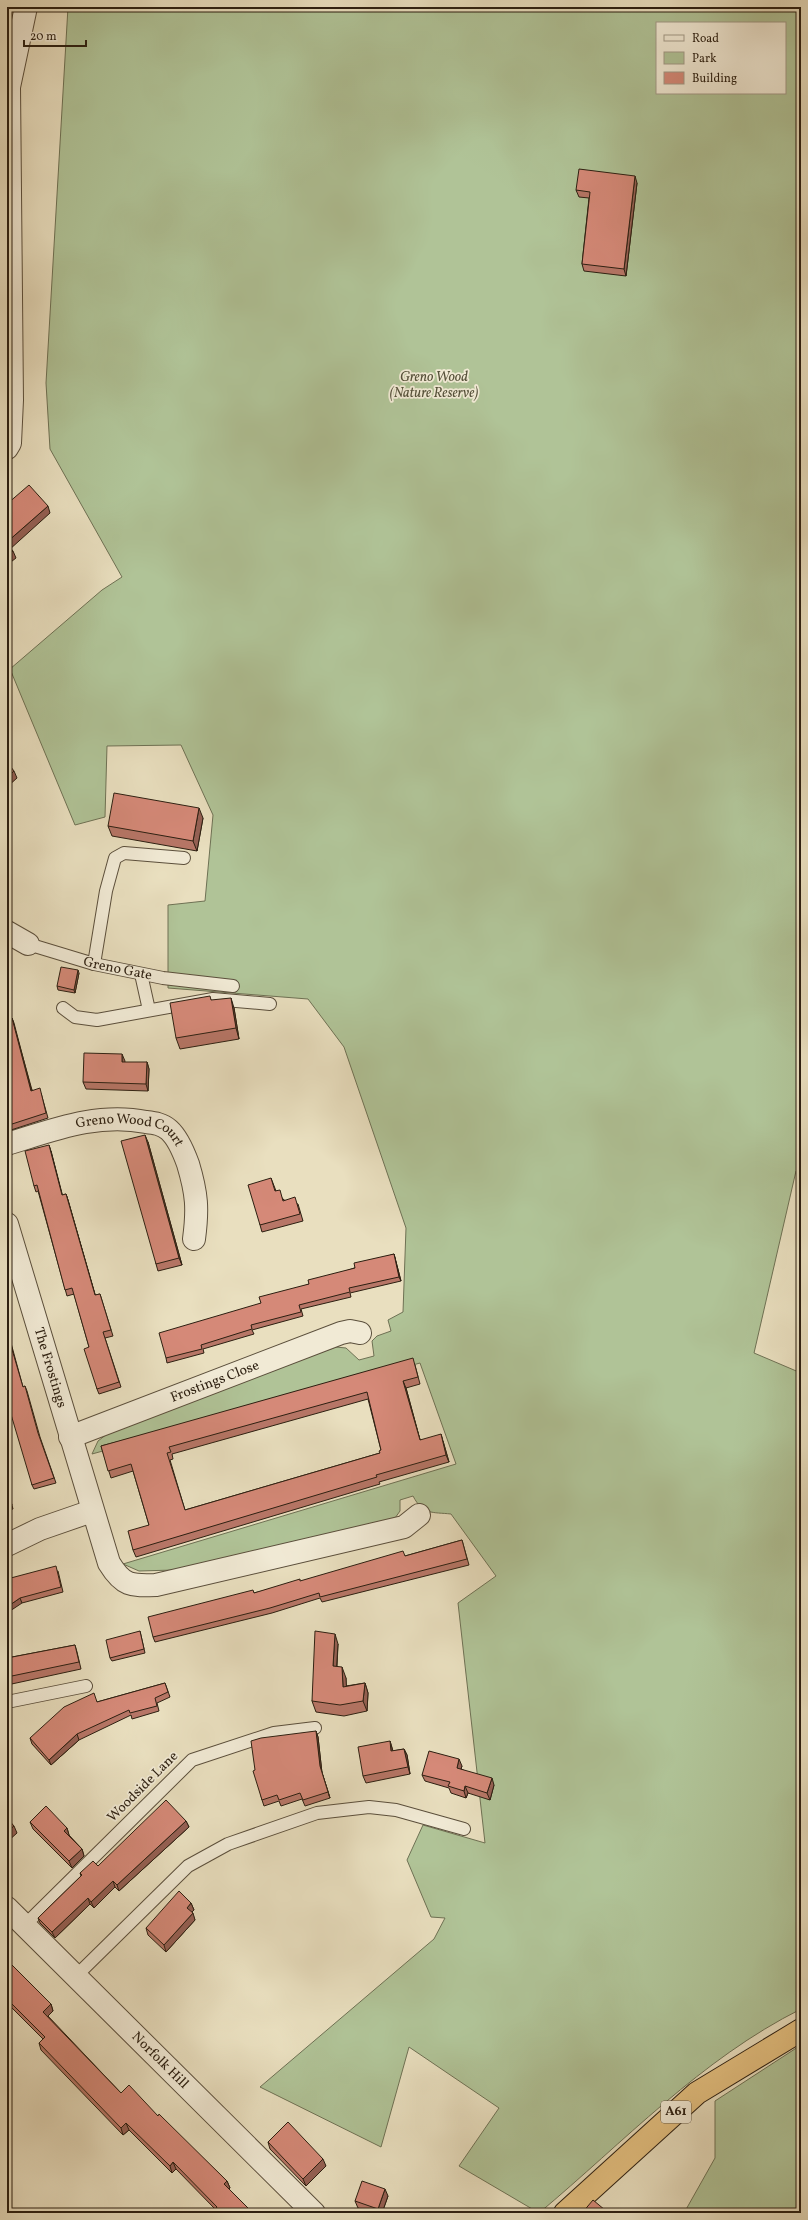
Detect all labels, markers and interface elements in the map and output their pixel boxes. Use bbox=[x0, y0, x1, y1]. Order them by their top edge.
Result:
scale bar bbox=[24, 22, 86, 48]
legend bbox=[656, 22, 786, 94]
text: 20 m bbox=[30, 29, 57, 45]
text: Road bbox=[692, 31, 719, 47]
text: Park bbox=[692, 51, 717, 67]
text: Building bbox=[692, 71, 737, 87]
park label: Greno Wood (Nature Reserve) bbox=[390, 368, 478, 403]
street label: Greno Gate bbox=[81, 952, 154, 985]
street label: Greno Wood Court bbox=[74, 1109, 189, 1150]
street label: The Frostings bbox=[29, 1325, 71, 1410]
street label: Frostings Close bbox=[168, 1356, 262, 1407]
street label: Woodside Lane bbox=[103, 1747, 183, 1827]
street label: Norfolk Hill bbox=[127, 2028, 193, 2093]
road number: A61 bbox=[661, 2101, 691, 2123]

